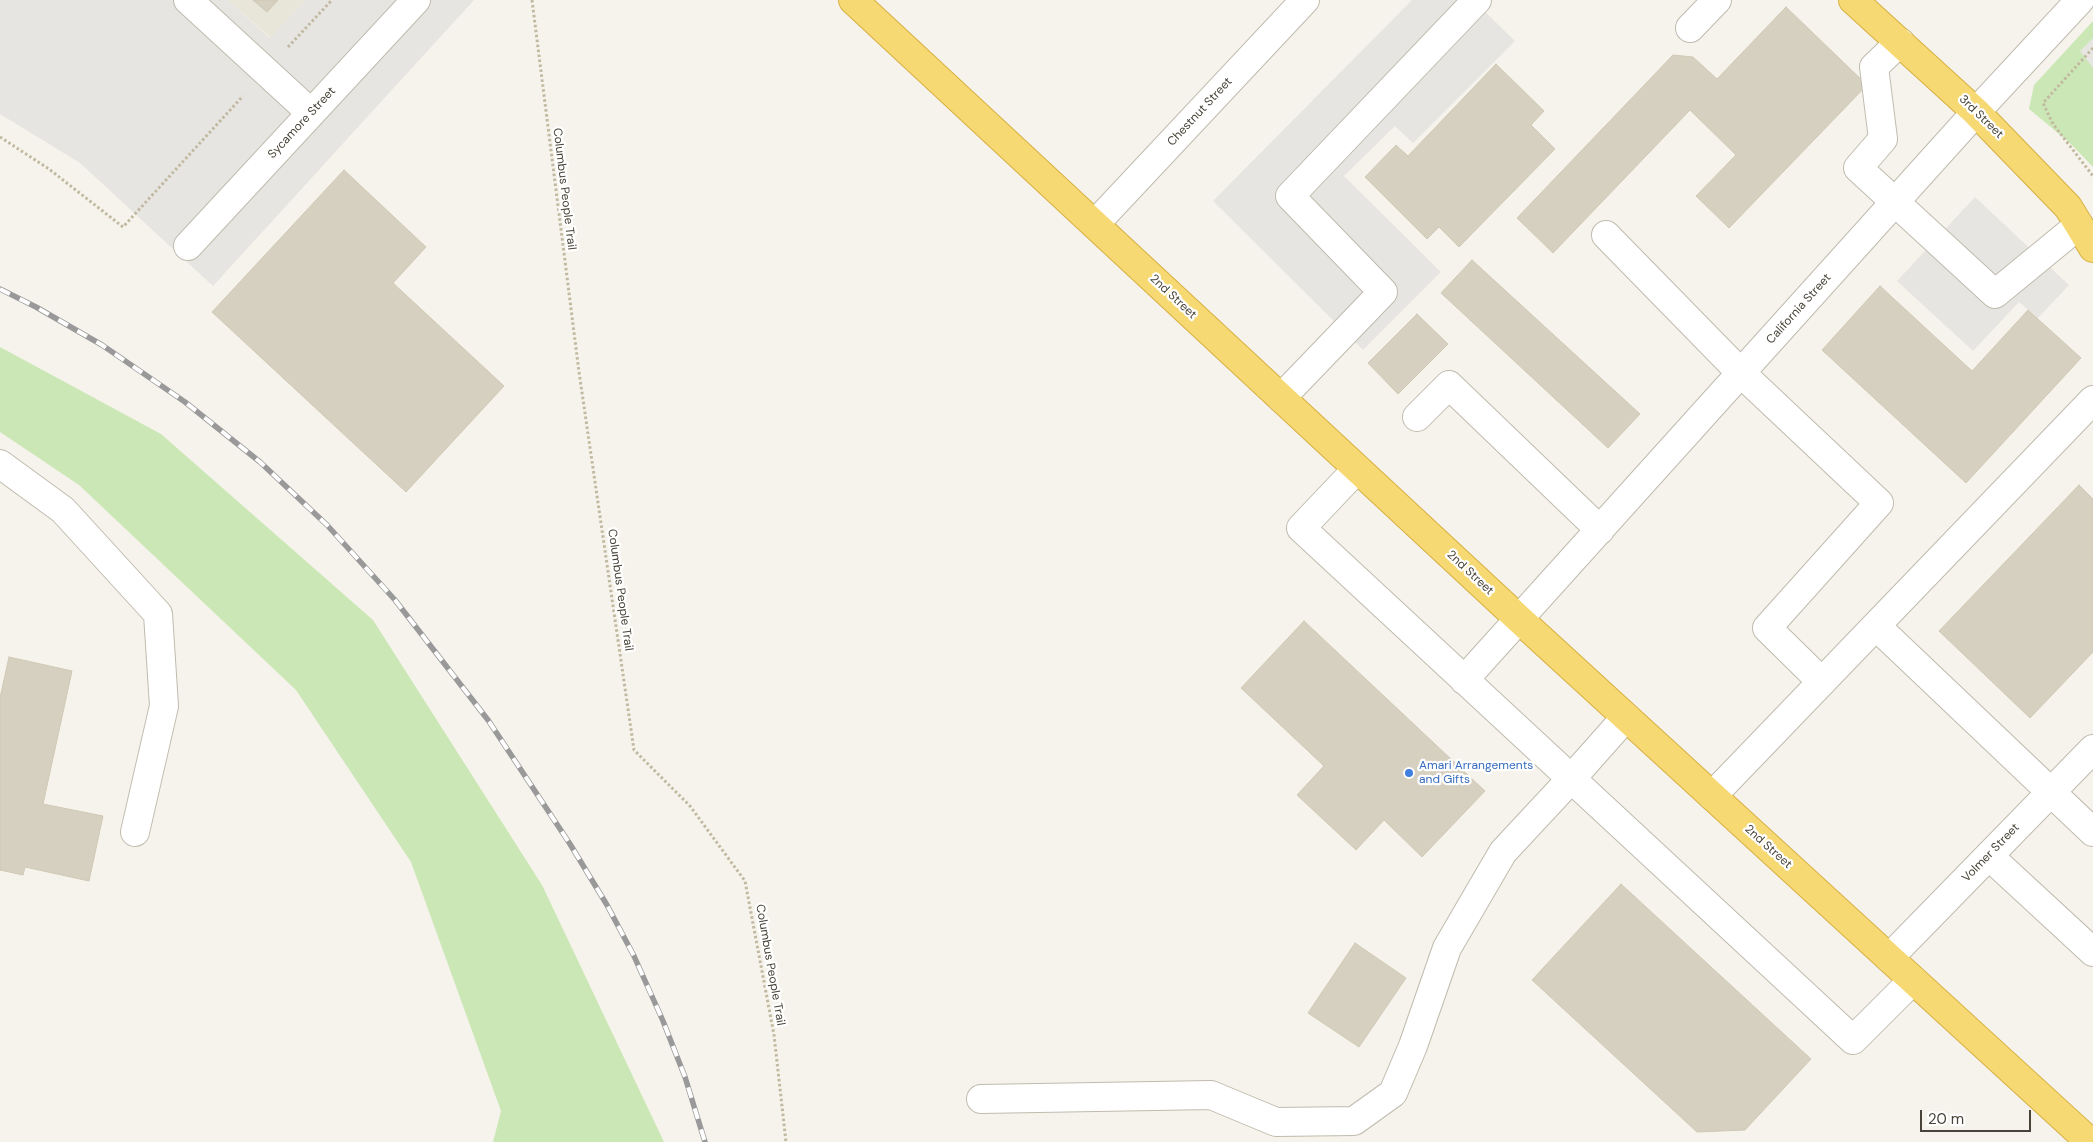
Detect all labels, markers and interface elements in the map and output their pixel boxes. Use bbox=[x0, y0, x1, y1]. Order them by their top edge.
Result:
street label: Chestnut Street bbox=[1165, 75, 1235, 149]
street label: Sycamore Street bbox=[265, 84, 339, 162]
street label: 3rd Street bbox=[1956, 92, 2006, 142]
street label: Columbus People Trail bbox=[549, 127, 579, 251]
street label: California Street bbox=[1764, 271, 1834, 347]
street label: 2nd Street bbox=[1147, 272, 1199, 322]
street label: Columbus People Trail bbox=[604, 528, 636, 652]
street label: 2nd Street bbox=[1444, 548, 1496, 598]
place label: Amari Arrangements and Gifts bbox=[1419, 759, 1533, 787]
marker: Amari Arrangements and Gifts bbox=[1403, 767, 1415, 779]
street label: Volmer Street bbox=[1959, 821, 2023, 885]
street label: 2nd Street bbox=[1741, 822, 1795, 872]
street label: Columbus People Trail bbox=[752, 903, 788, 1027]
scale bar bbox=[1923, 1100, 2034, 1132]
text: 20 m bbox=[1928, 1109, 1964, 1129]

